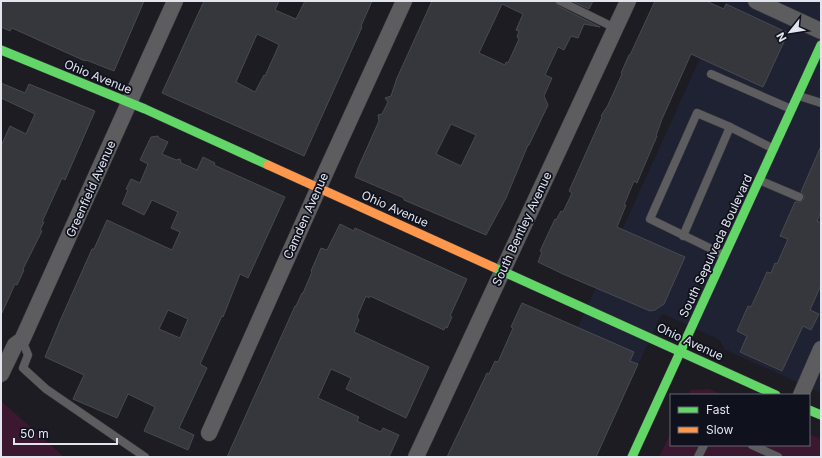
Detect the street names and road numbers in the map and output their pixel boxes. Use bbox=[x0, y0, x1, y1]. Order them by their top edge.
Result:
street label: Ohio Avenue bbox=[62, 56, 134, 97]
street label: Greenfield Avenue bbox=[62, 138, 119, 240]
street label: South Bentley Avenue bbox=[489, 169, 555, 288]
street label: Camden Avenue bbox=[280, 170, 331, 261]
street label: South Sepulveda Boulevard bbox=[676, 172, 755, 320]
street label: Ohio Avenue bbox=[359, 187, 431, 230]
street label: Ohio Avenue bbox=[654, 320, 726, 364]

